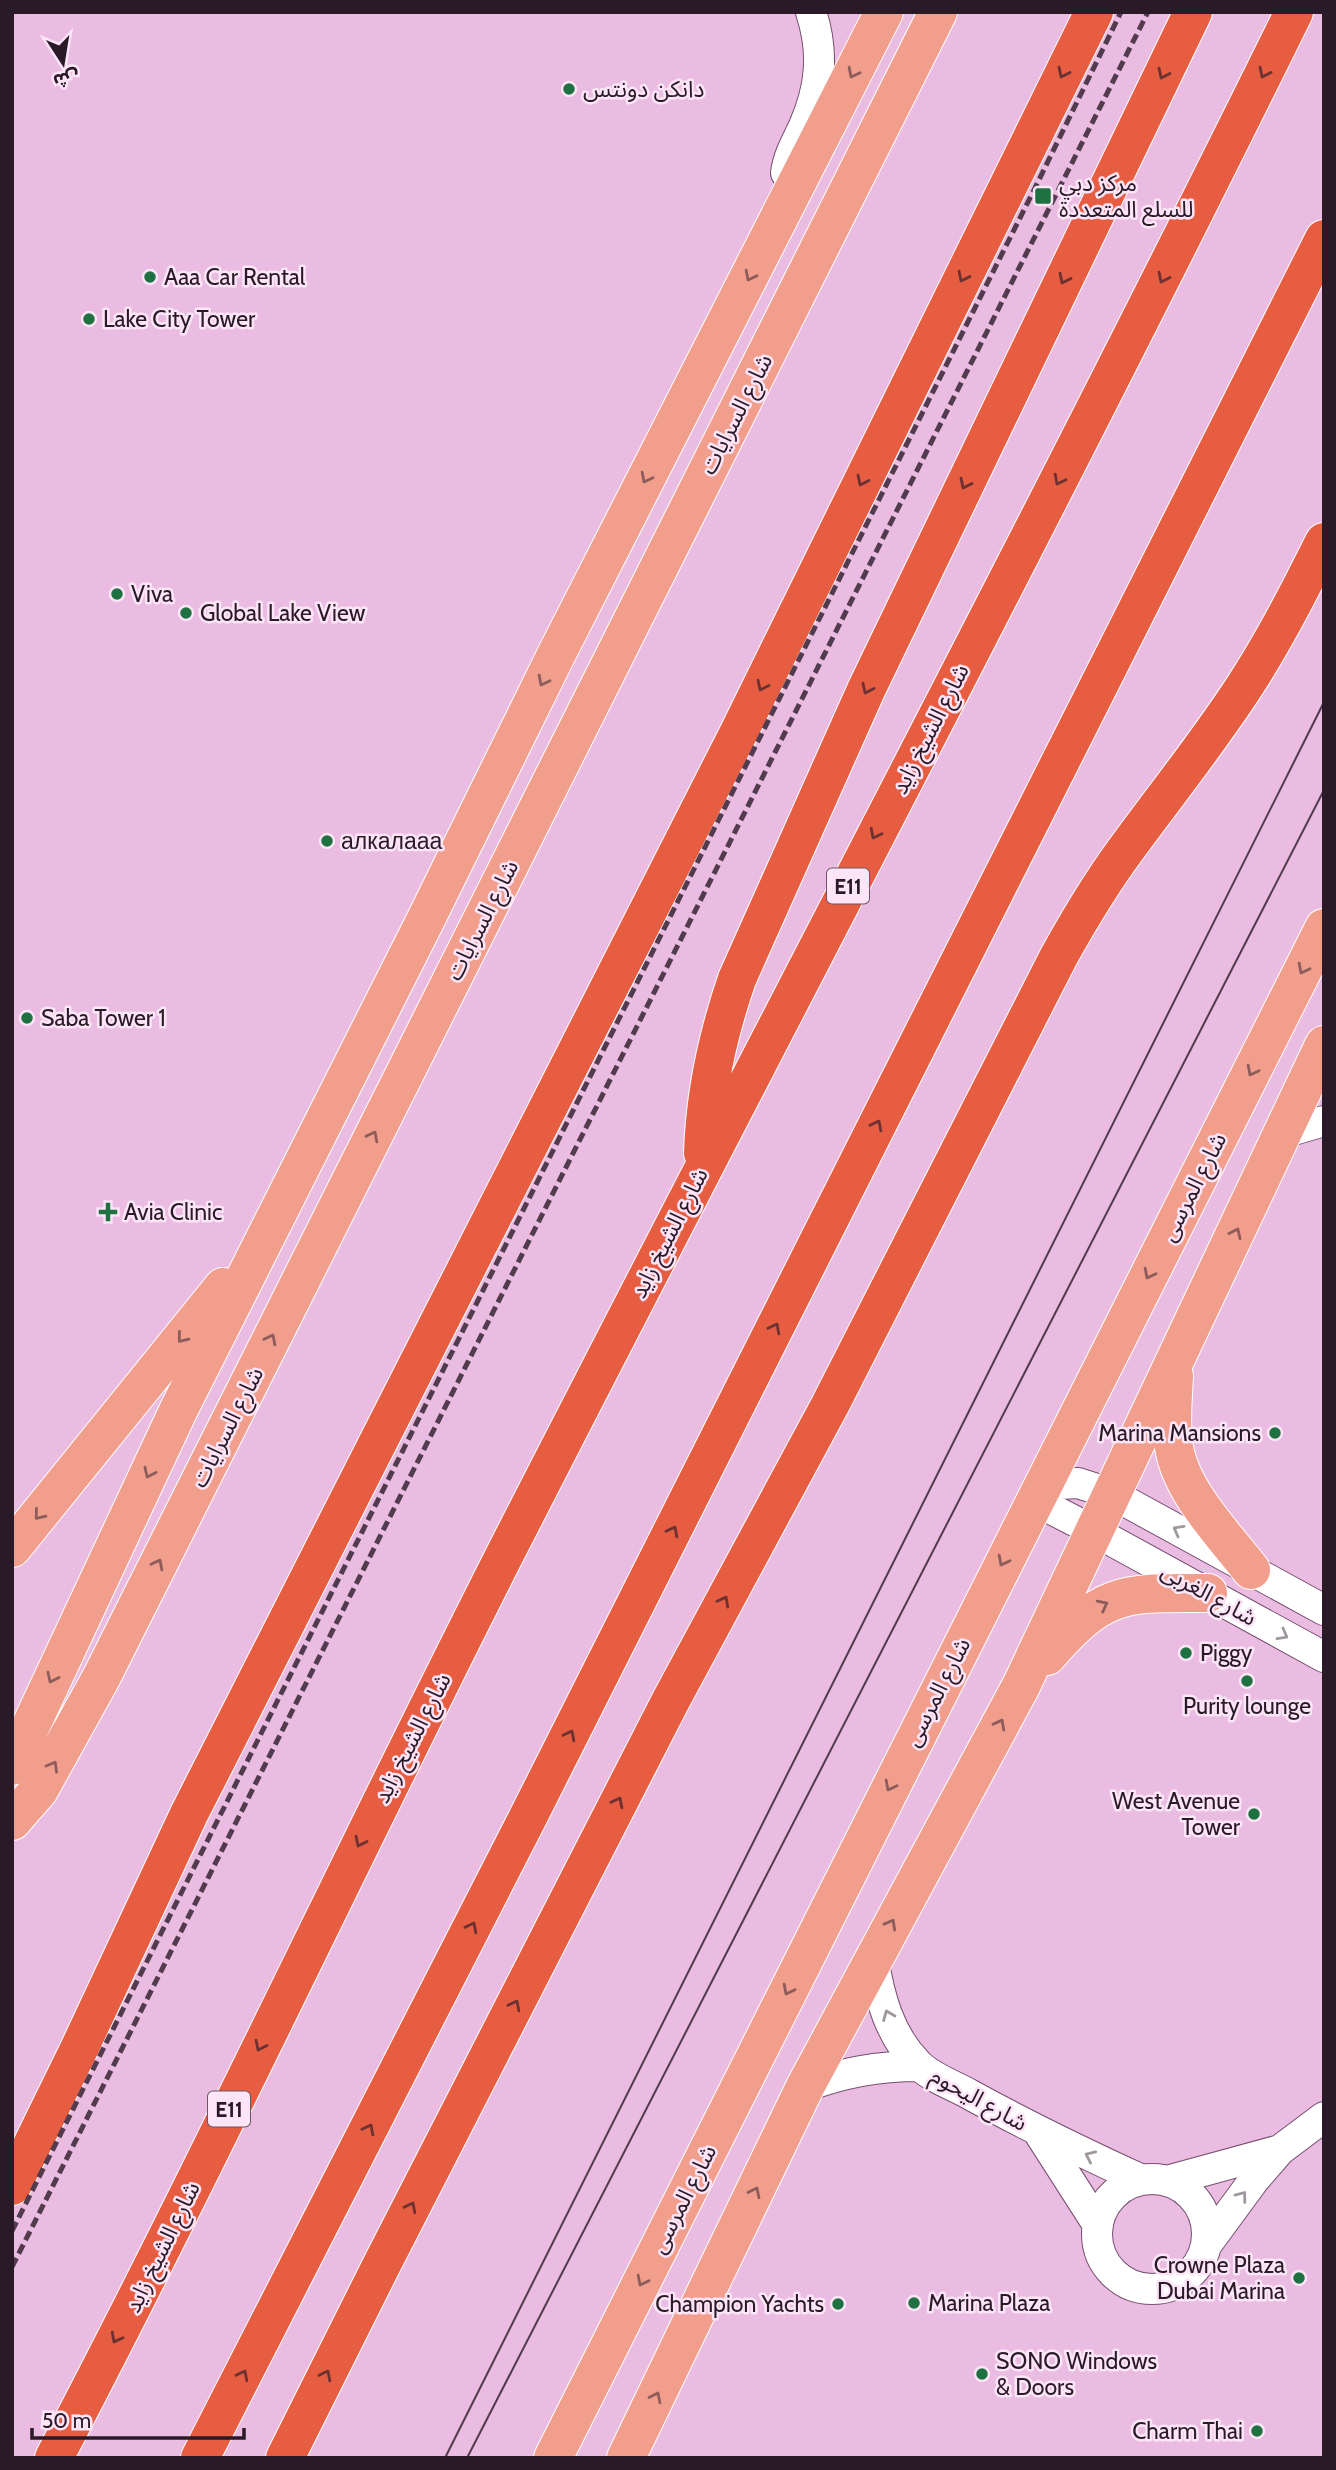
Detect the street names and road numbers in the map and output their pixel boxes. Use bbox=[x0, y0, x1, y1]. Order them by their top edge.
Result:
street label: شارع السرايات bbox=[694, 349, 781, 480]
street label: شارع الشيخ زايد bbox=[885, 659, 977, 800]
street label: شارع السرايات bbox=[440, 855, 527, 986]
road number: E11 bbox=[827, 868, 869, 903]
street label: شارع المرسى bbox=[1154, 1128, 1235, 1247]
street label: شارع الشيخ زايد bbox=[624, 1163, 716, 1304]
street label: شارع السرايات bbox=[185, 1362, 272, 1493]
street label: شارع الغربى bbox=[1155, 1556, 1262, 1634]
street label: شارع المرسى bbox=[898, 1633, 979, 1752]
street label: شارع الشيخ زايد bbox=[367, 1668, 459, 1809]
street label: شارع اليحوم bbox=[924, 2061, 1032, 2141]
road number: E11 bbox=[208, 2092, 250, 2126]
street label: شارع المرسى bbox=[644, 2140, 725, 2259]
street label: شارع الشيخ زايد bbox=[118, 2177, 208, 2318]

